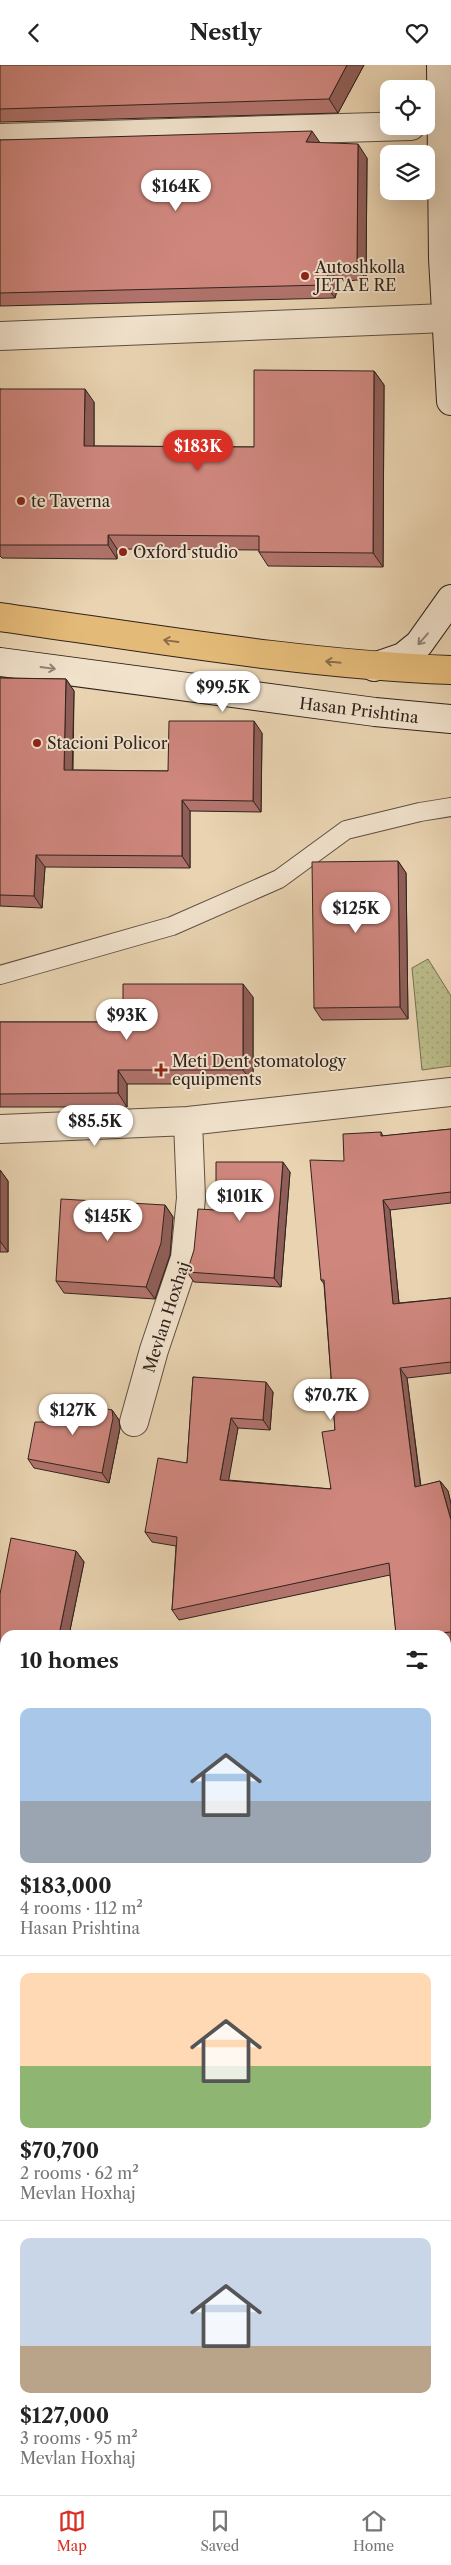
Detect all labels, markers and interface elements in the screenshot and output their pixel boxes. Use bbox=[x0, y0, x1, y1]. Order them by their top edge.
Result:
icon: back bbox=[20, 19, 48, 47]
text: Nestly bbox=[190, 19, 261, 46]
icon: heart bbox=[403, 19, 431, 47]
map controls bbox=[380, 80, 435, 200]
button: locate bbox=[380, 80, 435, 135]
button: layers bbox=[380, 145, 435, 200]
pin: $164K bbox=[141, 169, 211, 212]
text: $164K bbox=[152, 176, 200, 196]
place label: Autoshkolla JETA E RE bbox=[312, 257, 406, 295]
marker: Autoshkolla JETA E RE bbox=[299, 270, 311, 282]
pin: $183K bbox=[163, 429, 233, 472]
text: $183K bbox=[174, 436, 222, 456]
place label: te Taverna bbox=[31, 491, 111, 511]
marker: te Taverna bbox=[15, 495, 27, 507]
place label: Oxford studio bbox=[133, 542, 238, 562]
marker: Oxford studio bbox=[117, 546, 129, 558]
one-way arrow bbox=[417, 632, 428, 645]
one-way arrow bbox=[164, 636, 180, 646]
one-way arrow bbox=[325, 658, 341, 667]
one-way arrow bbox=[40, 663, 56, 673]
pin: $99.5K bbox=[182, 671, 264, 713]
text: $99.5K bbox=[196, 677, 250, 697]
street label: Hasan Prishtina bbox=[298, 693, 420, 727]
place label: Stacioni Policor bbox=[47, 733, 168, 753]
marker: Stacioni Policor bbox=[31, 737, 43, 749]
pin: $125K bbox=[321, 891, 391, 934]
text: $125K bbox=[332, 898, 380, 918]
pin: $93K bbox=[97, 999, 157, 1041]
text: $93K bbox=[107, 1005, 147, 1025]
place label: Meti Dent stomatology equipments bbox=[172, 1051, 348, 1089]
marker: Meti Dent stomatology equipments bbox=[154, 1063, 168, 1077]
pin: $85.5K bbox=[54, 1105, 136, 1147]
text: $85.5K bbox=[68, 1111, 122, 1131]
pin: $101K bbox=[205, 1179, 275, 1222]
text: $101K bbox=[217, 1186, 263, 1206]
pin: $145K bbox=[73, 1199, 143, 1242]
text: $145K bbox=[84, 1206, 132, 1226]
street label: Mevlan Hoxhaj bbox=[139, 1259, 193, 1375]
pin: $70.7K bbox=[290, 1379, 372, 1421]
text: $70.7K bbox=[305, 1385, 357, 1405]
pin: $127K bbox=[38, 1393, 108, 1436]
text: $127K bbox=[50, 1400, 96, 1420]
icon: filters bbox=[403, 1646, 431, 1674]
text: 10 homes bbox=[20, 1648, 119, 1673]
icon: home bbox=[181, 1740, 271, 1830]
text: $183,000 bbox=[20, 1873, 112, 1898]
text: 4 rooms · 112 m² bbox=[20, 1898, 143, 1918]
text: Hasan Prishtina bbox=[20, 1918, 140, 1938]
icon: home bbox=[181, 2006, 271, 2096]
text: $70,700 bbox=[20, 2138, 99, 2163]
text: 2 rooms · 62 m² bbox=[20, 2163, 139, 2183]
text: Mevlan Hoxhaj bbox=[20, 2183, 135, 2203]
icon: home bbox=[181, 2271, 271, 2361]
text: $127,000 bbox=[20, 2403, 109, 2428]
text: 3 rooms · 95 m² bbox=[20, 2428, 138, 2448]
text: Mevlan Hoxhaj bbox=[20, 2448, 135, 2468]
tab: Map bbox=[57, 2507, 87, 2555]
tab: Saved bbox=[201, 2507, 239, 2555]
tab: Home bbox=[353, 2507, 394, 2555]

